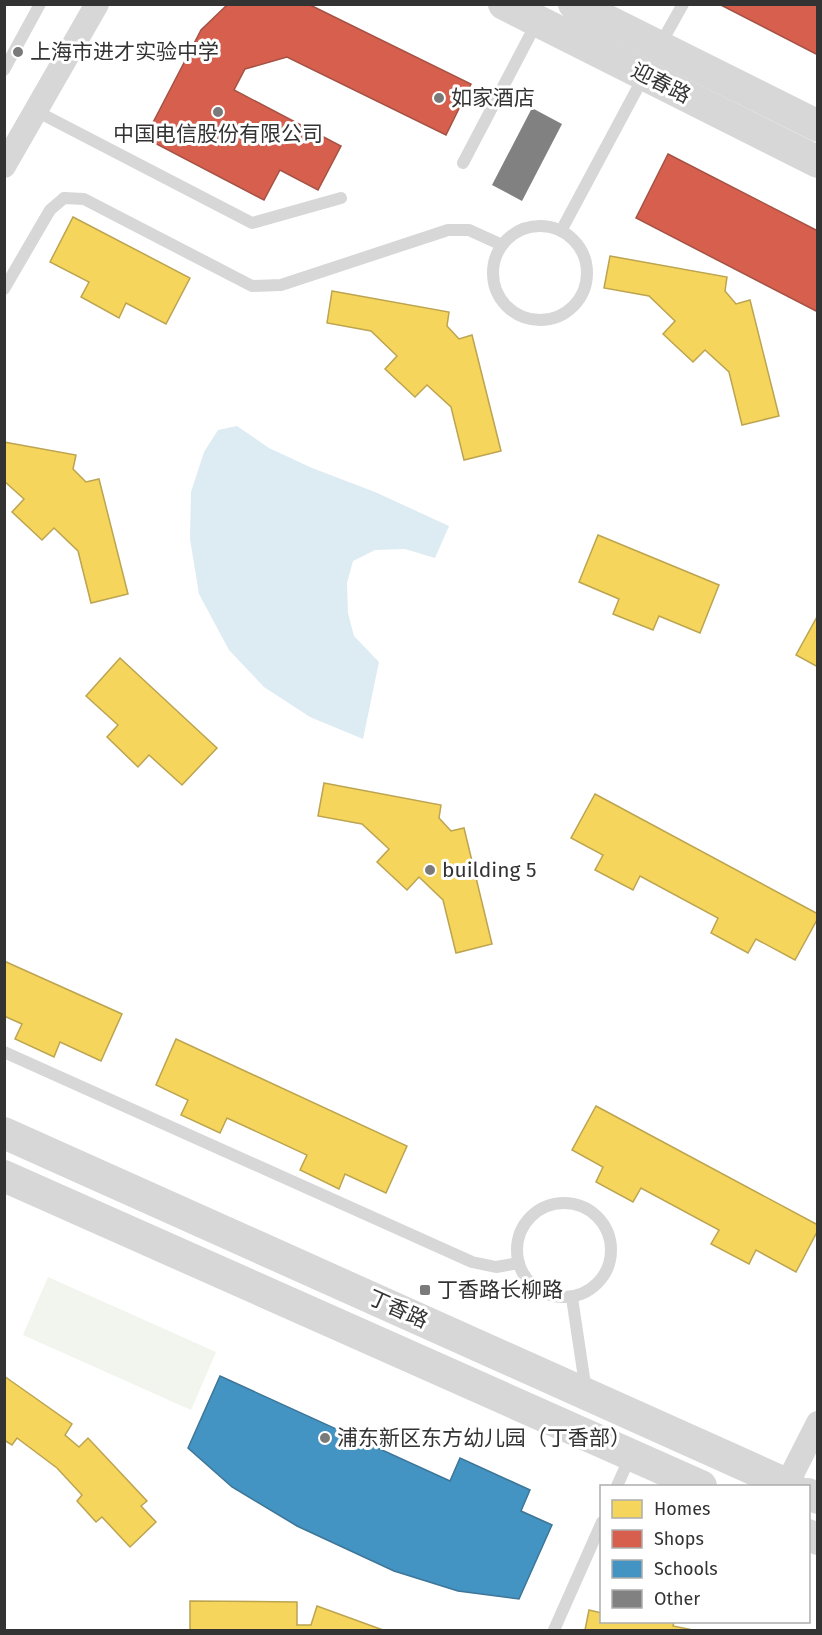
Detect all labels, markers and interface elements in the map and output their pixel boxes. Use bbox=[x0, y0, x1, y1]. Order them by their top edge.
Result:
place label: 上海市进才实验中学 bbox=[30, 39, 219, 65]
marker: 上海市进才实验中学 bbox=[11, 45, 25, 59]
street label: 迎春路 bbox=[627, 57, 695, 109]
place label: 如家酒店 bbox=[451, 85, 535, 111]
marker: 如家酒店 bbox=[432, 91, 446, 105]
marker: 中国电信股份有限公司 bbox=[211, 105, 225, 119]
place label: 中国电信股份有限公司 bbox=[113, 121, 323, 147]
place label: building 5 bbox=[442, 857, 536, 883]
marker: building 5 bbox=[423, 863, 437, 877]
place label: 丁香路长柳路 bbox=[437, 1277, 563, 1303]
marker: 丁香路长柳路 bbox=[418, 1283, 432, 1297]
street label: 丁香路 bbox=[364, 1284, 432, 1334]
place label: 浦东新区东方幼儿园（丁香部） bbox=[337, 1425, 631, 1451]
marker: 浦东新区东方幼儿园（丁香部） bbox=[318, 1431, 332, 1445]
legend bbox=[600, 1485, 810, 1623]
text: Homes bbox=[654, 1498, 710, 1520]
text: Shops bbox=[654, 1528, 704, 1550]
text: Schools bbox=[654, 1558, 718, 1580]
text: Other bbox=[654, 1588, 700, 1610]

